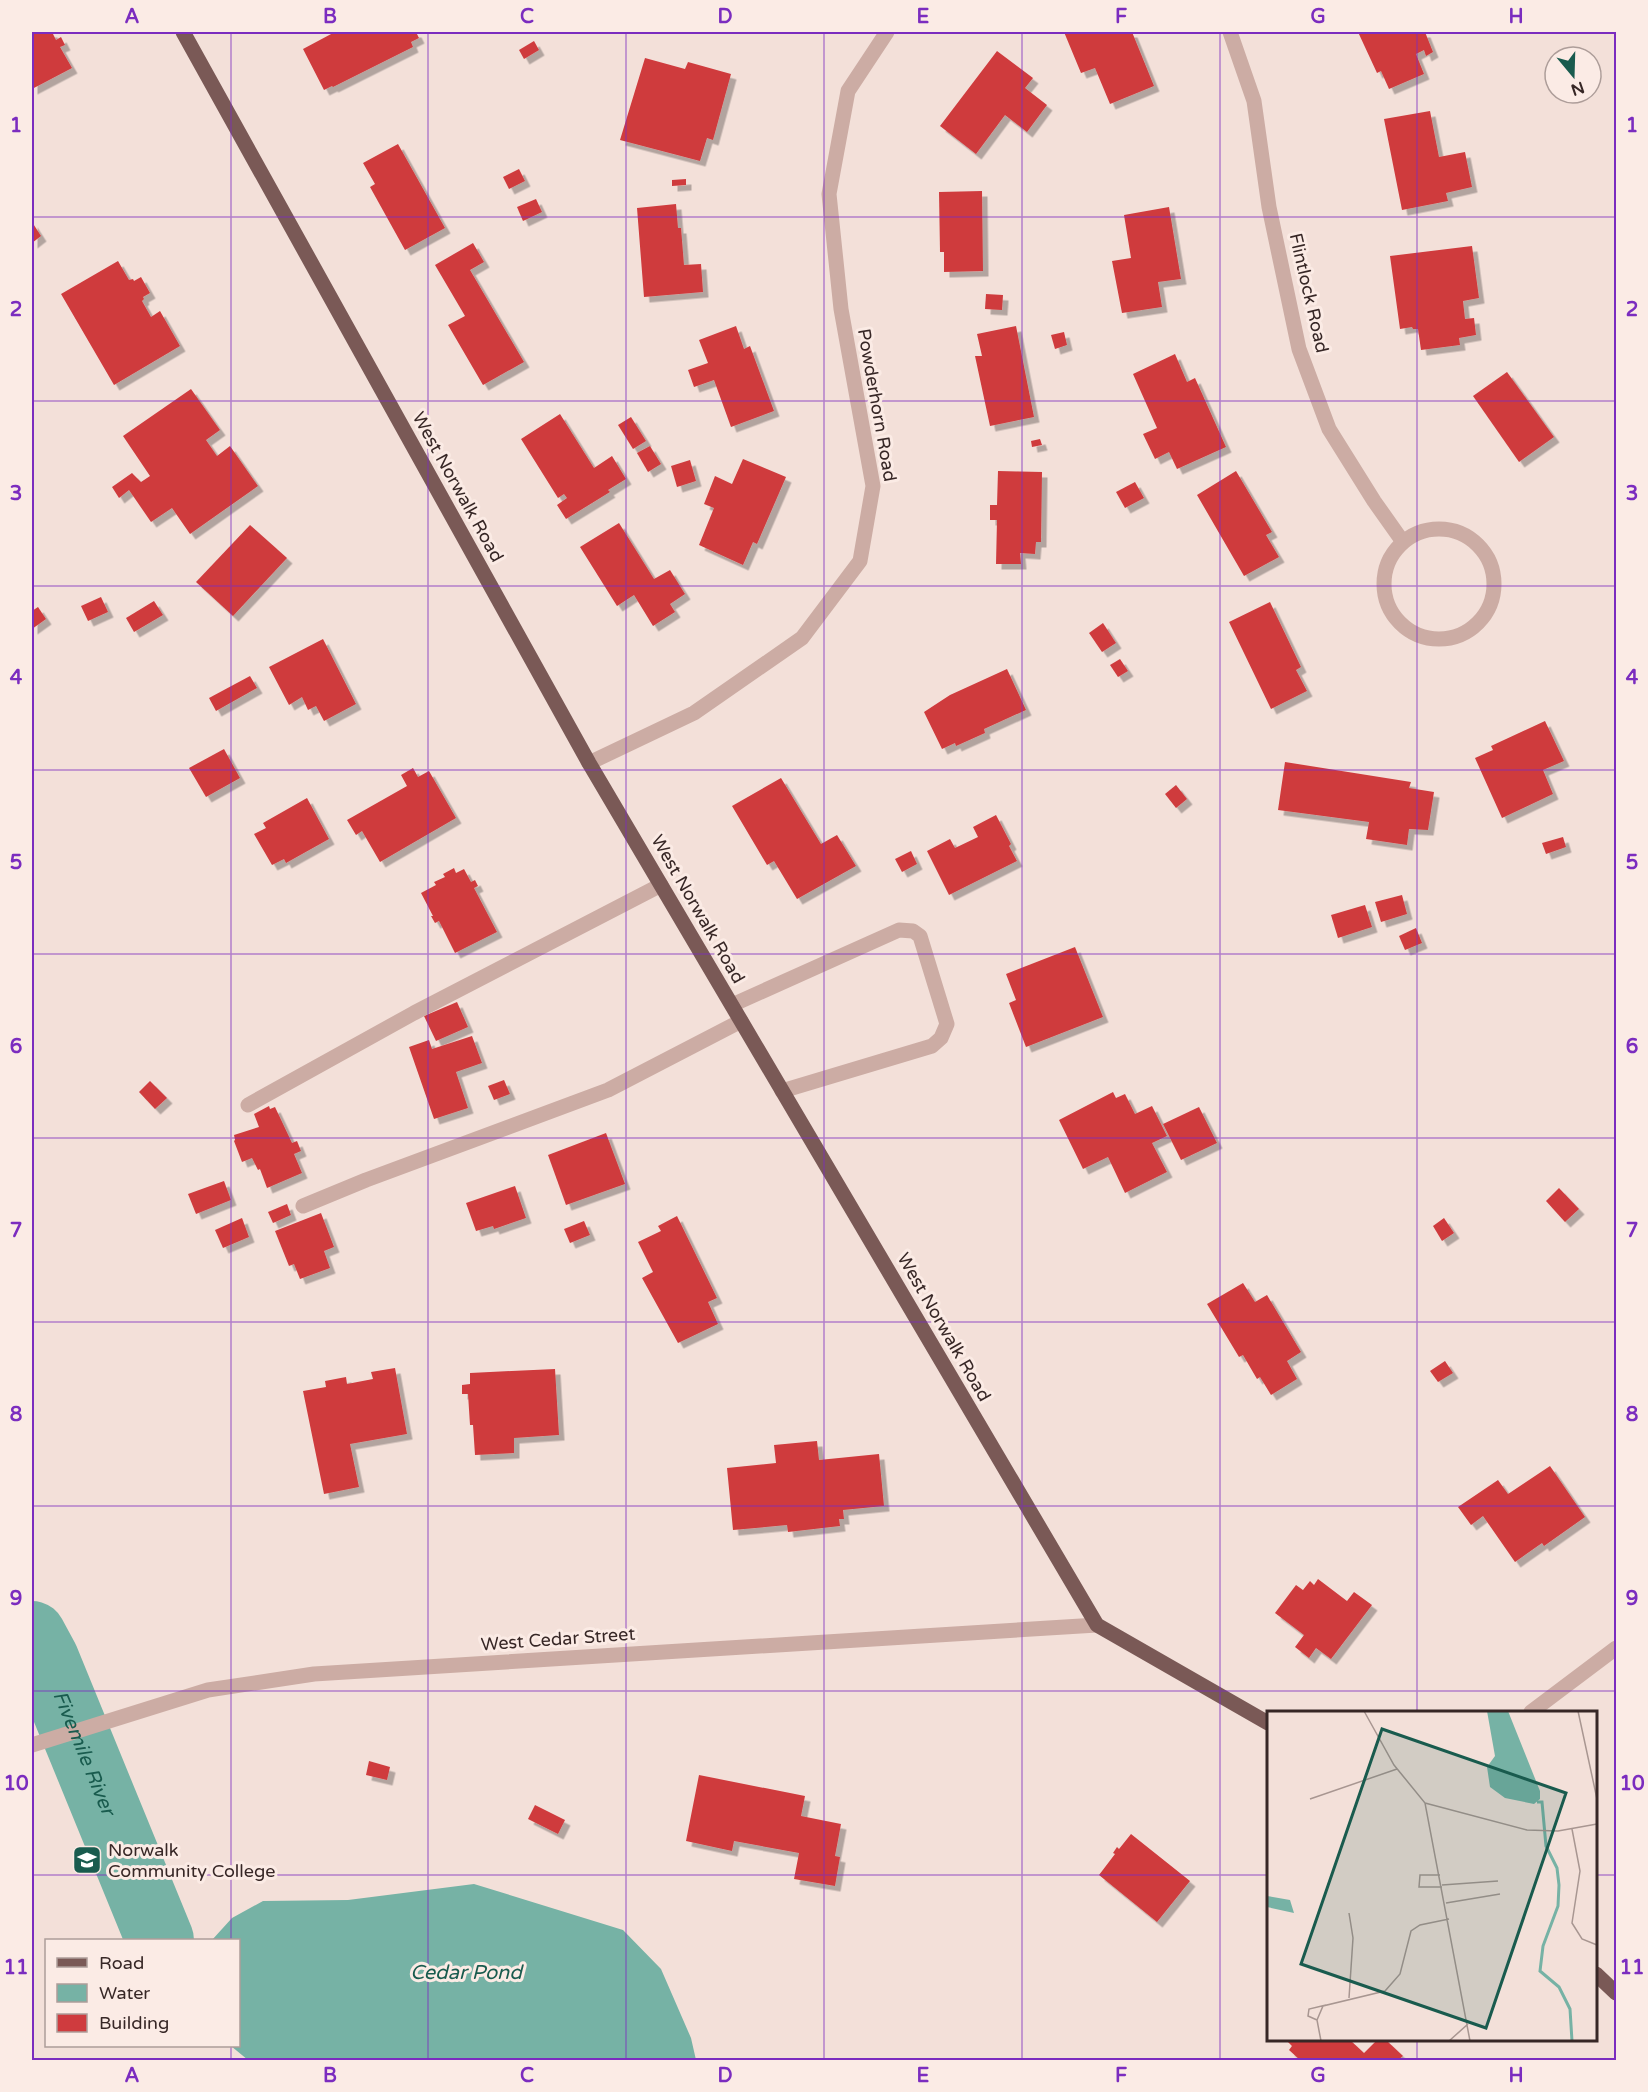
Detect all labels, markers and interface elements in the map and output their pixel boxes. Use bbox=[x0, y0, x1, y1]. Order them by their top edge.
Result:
text: A bbox=[125, 5, 140, 29]
text: B bbox=[323, 5, 337, 29]
text: C bbox=[520, 5, 534, 29]
text: D bbox=[717, 5, 733, 29]
text: E bbox=[917, 5, 930, 29]
text: F bbox=[1115, 5, 1127, 29]
text: G bbox=[1310, 5, 1326, 29]
text: H bbox=[1508, 5, 1524, 29]
north arrow bbox=[1543, 45, 1603, 105]
text: N bbox=[1568, 77, 1587, 100]
text: 1 bbox=[10, 114, 22, 138]
text: 1 bbox=[1626, 114, 1638, 138]
street label: Flintlock Road bbox=[1285, 231, 1333, 355]
text: 2 bbox=[10, 298, 22, 322]
text: 2 bbox=[1626, 298, 1638, 322]
street label: Powderhorn Road bbox=[853, 327, 901, 483]
street label: West Norwalk Road bbox=[408, 408, 508, 566]
text: 3 bbox=[10, 482, 22, 506]
text: 3 bbox=[1626, 482, 1638, 506]
text: 4 bbox=[10, 666, 23, 690]
text: 4 bbox=[1626, 666, 1639, 690]
street label: West Norwalk Road bbox=[646, 831, 750, 987]
text: 5 bbox=[10, 851, 22, 875]
text: 5 bbox=[1626, 851, 1638, 875]
text: 6 bbox=[10, 1035, 22, 1059]
text: 6 bbox=[1626, 1035, 1638, 1059]
text: 7 bbox=[10, 1219, 22, 1243]
text: 7 bbox=[1626, 1219, 1638, 1243]
street label: West Norwalk Road bbox=[892, 1249, 996, 1405]
text: 8 bbox=[10, 1403, 22, 1427]
text: 8 bbox=[1626, 1403, 1638, 1427]
text: 9 bbox=[10, 1587, 22, 1611]
text: 9 bbox=[1626, 1587, 1638, 1611]
street label: West Cedar Street bbox=[480, 1623, 636, 1655]
water label: Fivemile River bbox=[47, 1687, 121, 1821]
inset map bbox=[1267, 1711, 1597, 2041]
text: 10 bbox=[3, 1772, 29, 1796]
text: 10 bbox=[1619, 1772, 1645, 1796]
place label: Norwalk Community College bbox=[108, 1839, 276, 1882]
school or university icon: Norwalk Community College bbox=[71, 1844, 103, 1876]
legend bbox=[45, 1939, 240, 2047]
text: Road bbox=[99, 1952, 144, 1974]
text: 11 bbox=[3, 1956, 29, 1980]
text: 11 bbox=[1619, 1956, 1645, 1980]
water label: Cedar Pond bbox=[410, 1961, 524, 1985]
text: Water bbox=[99, 1982, 150, 2004]
text: Building bbox=[99, 2012, 169, 2034]
text: A bbox=[125, 2064, 140, 2088]
text: B bbox=[323, 2064, 337, 2088]
text: C bbox=[520, 2064, 534, 2088]
text: D bbox=[717, 2064, 733, 2088]
text: E bbox=[917, 2064, 930, 2088]
text: F bbox=[1115, 2064, 1127, 2088]
text: G bbox=[1310, 2064, 1326, 2088]
text: H bbox=[1508, 2064, 1524, 2088]

